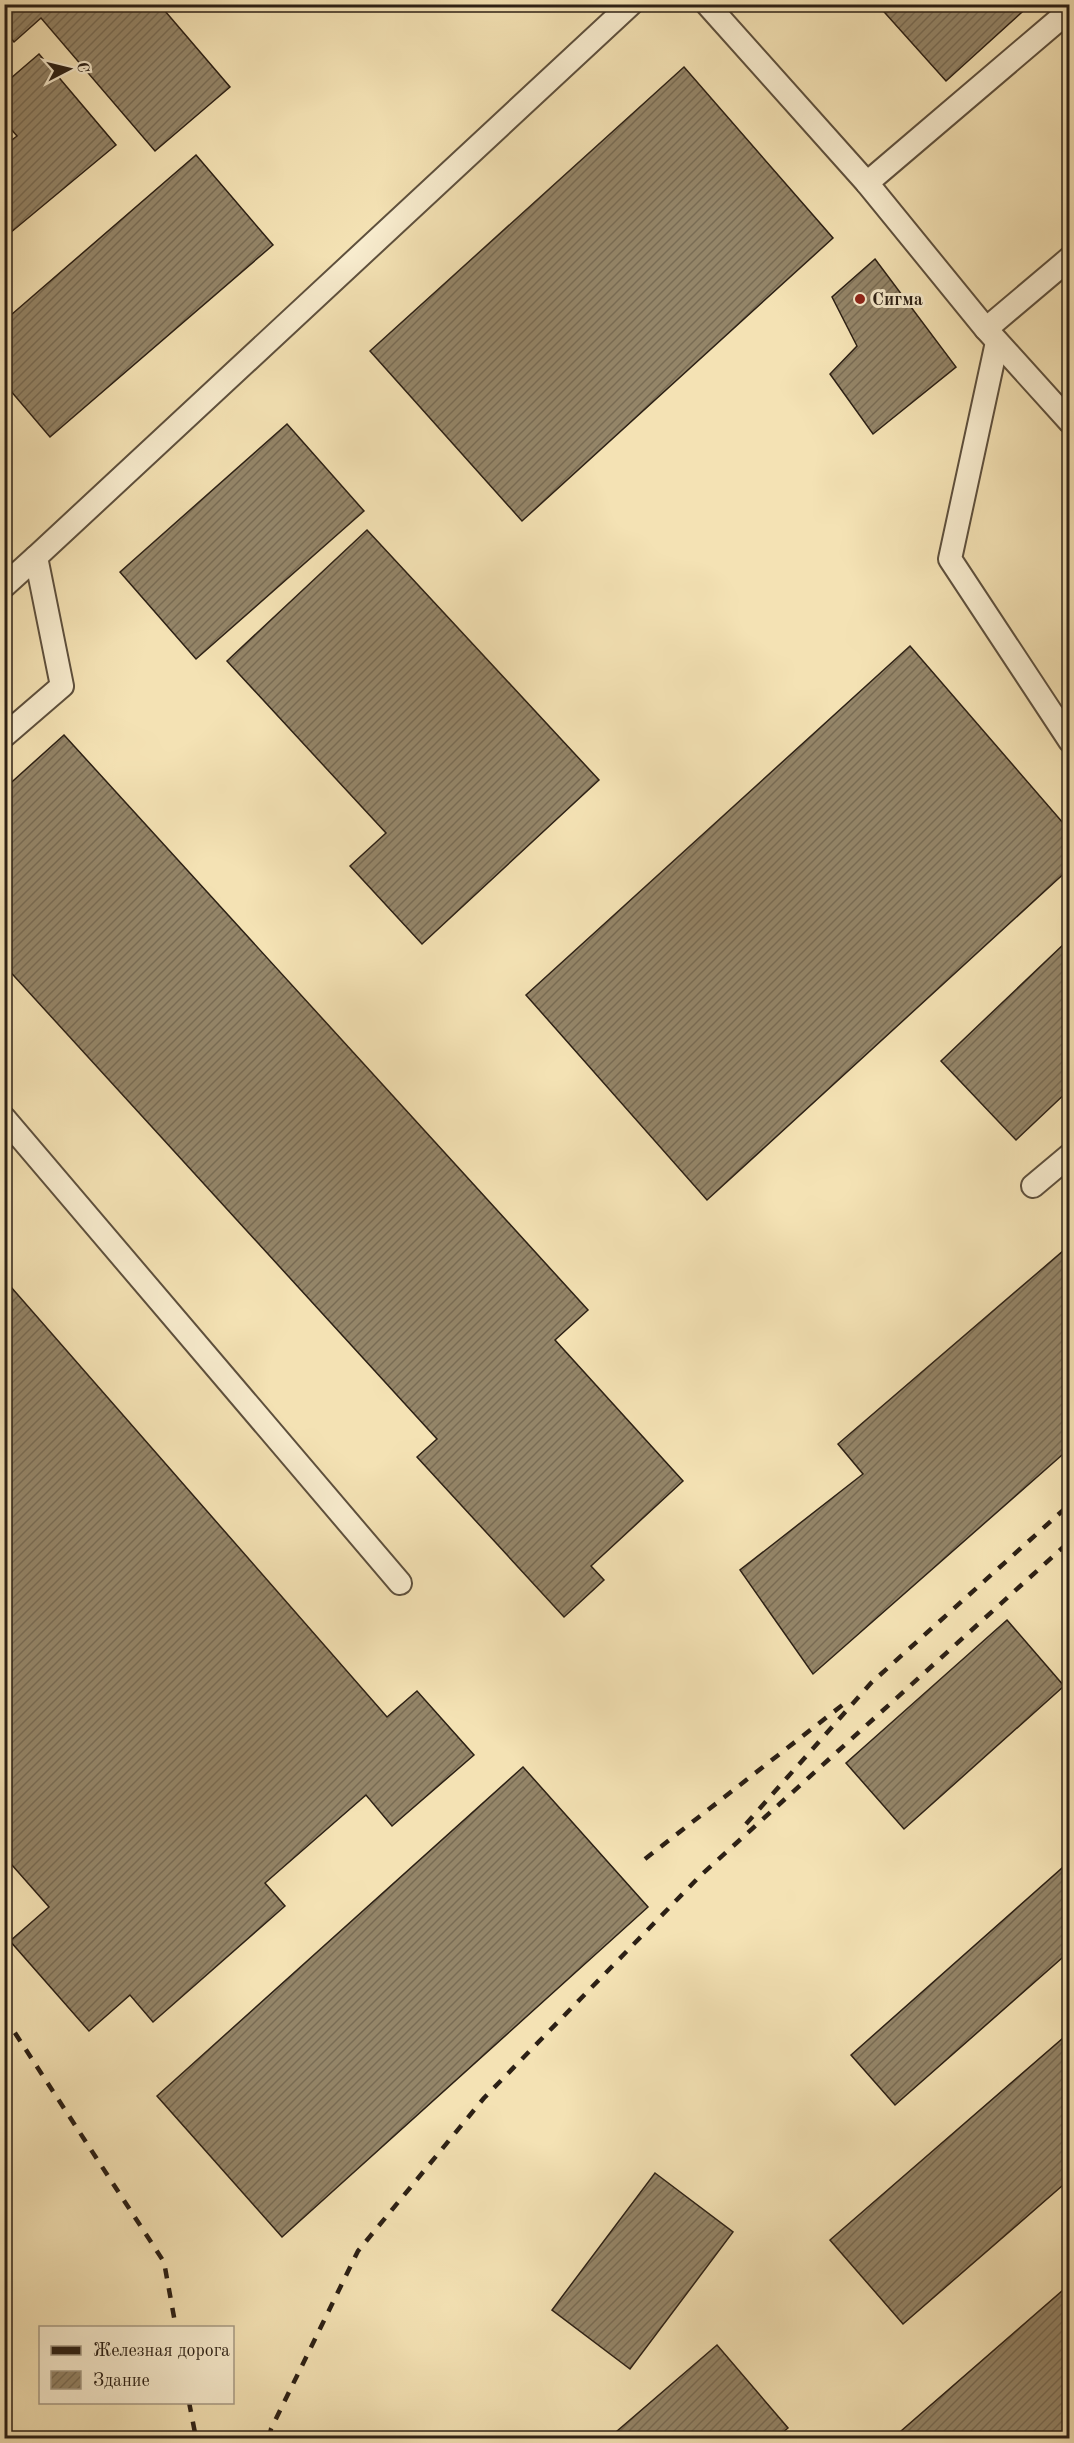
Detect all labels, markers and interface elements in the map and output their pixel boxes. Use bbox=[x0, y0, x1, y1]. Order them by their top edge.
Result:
north arrow bbox=[39, 39, 99, 99]
text: С bbox=[73, 61, 90, 74]
place label: Сигма bbox=[872, 291, 923, 309]
marker: Сигма bbox=[853, 292, 867, 306]
legend bbox=[39, 2326, 234, 2404]
text: Железная дорога bbox=[93, 2342, 230, 2360]
text: Здание bbox=[93, 2372, 150, 2390]

